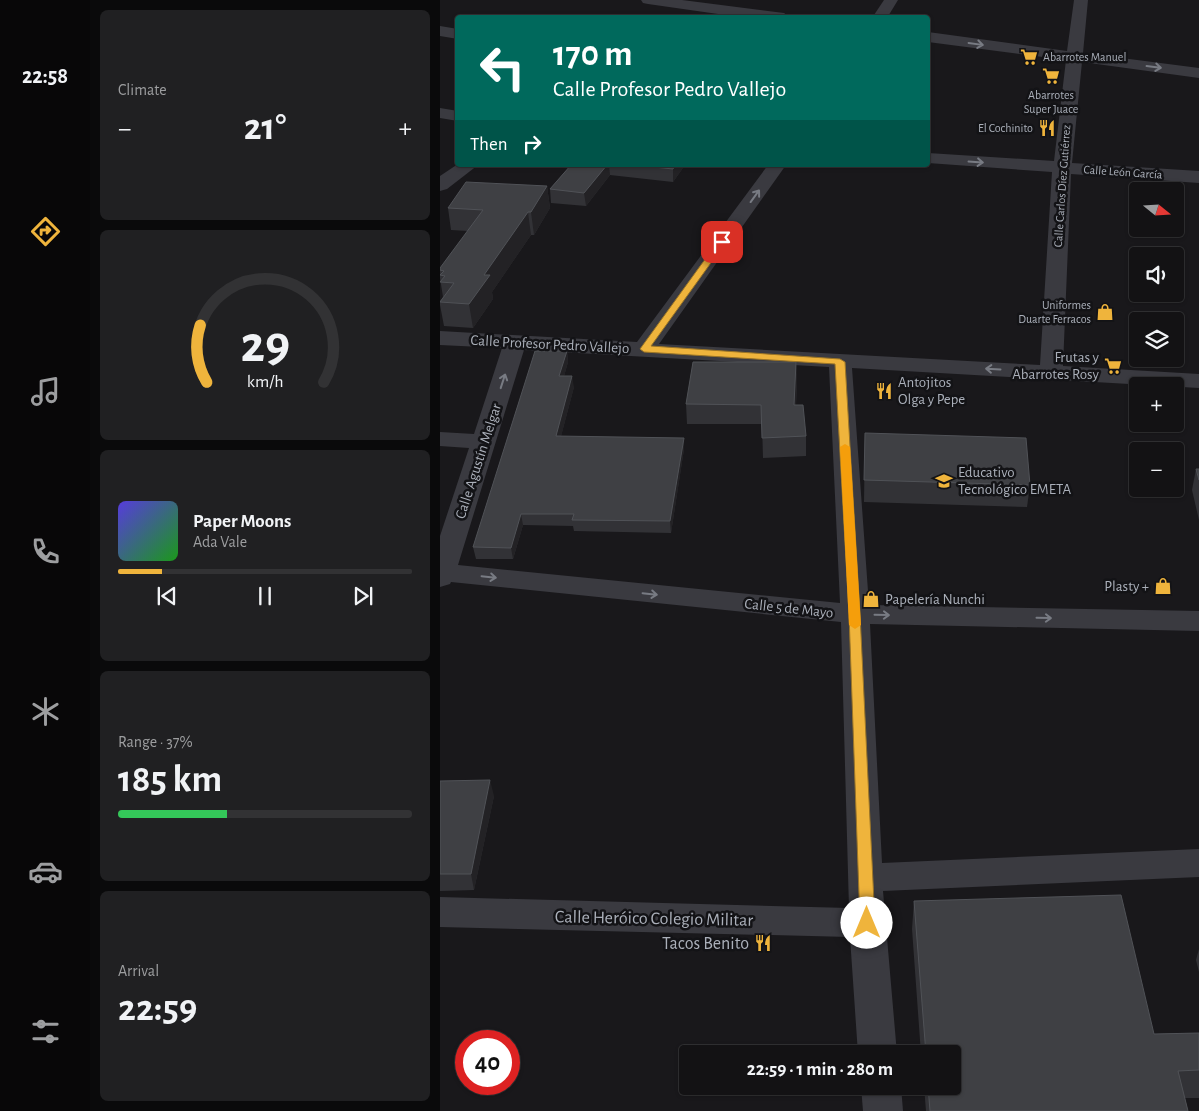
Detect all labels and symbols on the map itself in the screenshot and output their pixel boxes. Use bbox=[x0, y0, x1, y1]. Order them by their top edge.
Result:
one-way arrow bbox=[967, 39, 983, 49]
supermarket icon: Abarrotes Manuel bbox=[1019, 47, 1039, 67]
place label: Abarrotes Manuel bbox=[1043, 51, 1126, 63]
one-way arrow bbox=[1146, 62, 1162, 72]
supermarket icon: Abarrotes Super Juace bbox=[1041, 66, 1061, 86]
place label: Abarrotes Super Juace bbox=[1024, 89, 1078, 115]
restaurant icon: El Cochinito bbox=[1037, 118, 1057, 138]
place label: El Cochinito bbox=[978, 122, 1033, 134]
street label: Calle Carlos Díez Gutiérrez bbox=[1052, 124, 1072, 248]
one-way arrow bbox=[968, 157, 984, 166]
street label: Calle León García bbox=[1083, 163, 1163, 181]
north arrow bbox=[1129, 182, 1184, 238]
one-way arrow bbox=[750, 189, 760, 203]
pin bbox=[701, 221, 743, 263]
place label: Uniformes Duarte Ferracos bbox=[1018, 299, 1091, 325]
shop icon: Uniformes Duarte Ferracos bbox=[1095, 302, 1115, 322]
street label: Calle Profesor Pedro Vallejo bbox=[470, 333, 630, 356]
place label: Frutas y Abarrotes Rosy bbox=[1012, 350, 1100, 382]
supermarket icon: Frutas y Abarrotes Rosy bbox=[1103, 356, 1123, 376]
one-way arrow bbox=[985, 365, 1001, 374]
one-way arrow bbox=[499, 374, 509, 390]
place label: Antojitos Olga y Pepe bbox=[898, 375, 965, 407]
restaurant icon: Antojitos Olga y Pepe bbox=[874, 381, 894, 401]
street label: Calle Agustín Melgar bbox=[453, 402, 504, 521]
place label: Educativo Tecnológico EMETA bbox=[958, 465, 1071, 497]
school or university icon: Educativo Tecnológico EMETA bbox=[934, 471, 954, 491]
one-way arrow bbox=[480, 572, 496, 582]
shop icon: Plasty + bbox=[1153, 576, 1173, 596]
place label: Plasty + bbox=[1104, 579, 1149, 594]
one-way arrow bbox=[642, 589, 658, 598]
shop icon: Papelería Nunchi bbox=[861, 589, 881, 609]
place label: Papelería Nunchi bbox=[885, 592, 985, 607]
street label: Calle 5 de Mayo bbox=[744, 596, 834, 621]
one-way arrow bbox=[873, 610, 889, 620]
one-way arrow bbox=[1036, 613, 1052, 623]
position arrow bbox=[840, 896, 892, 948]
street label: Calle Heróico Colegio Militar bbox=[555, 908, 753, 930]
restaurant icon: Tacos Benito bbox=[753, 933, 773, 953]
place label: Tacos Benito bbox=[662, 935, 749, 953]
speed limit sign: 40 bbox=[455, 1030, 520, 1095]

